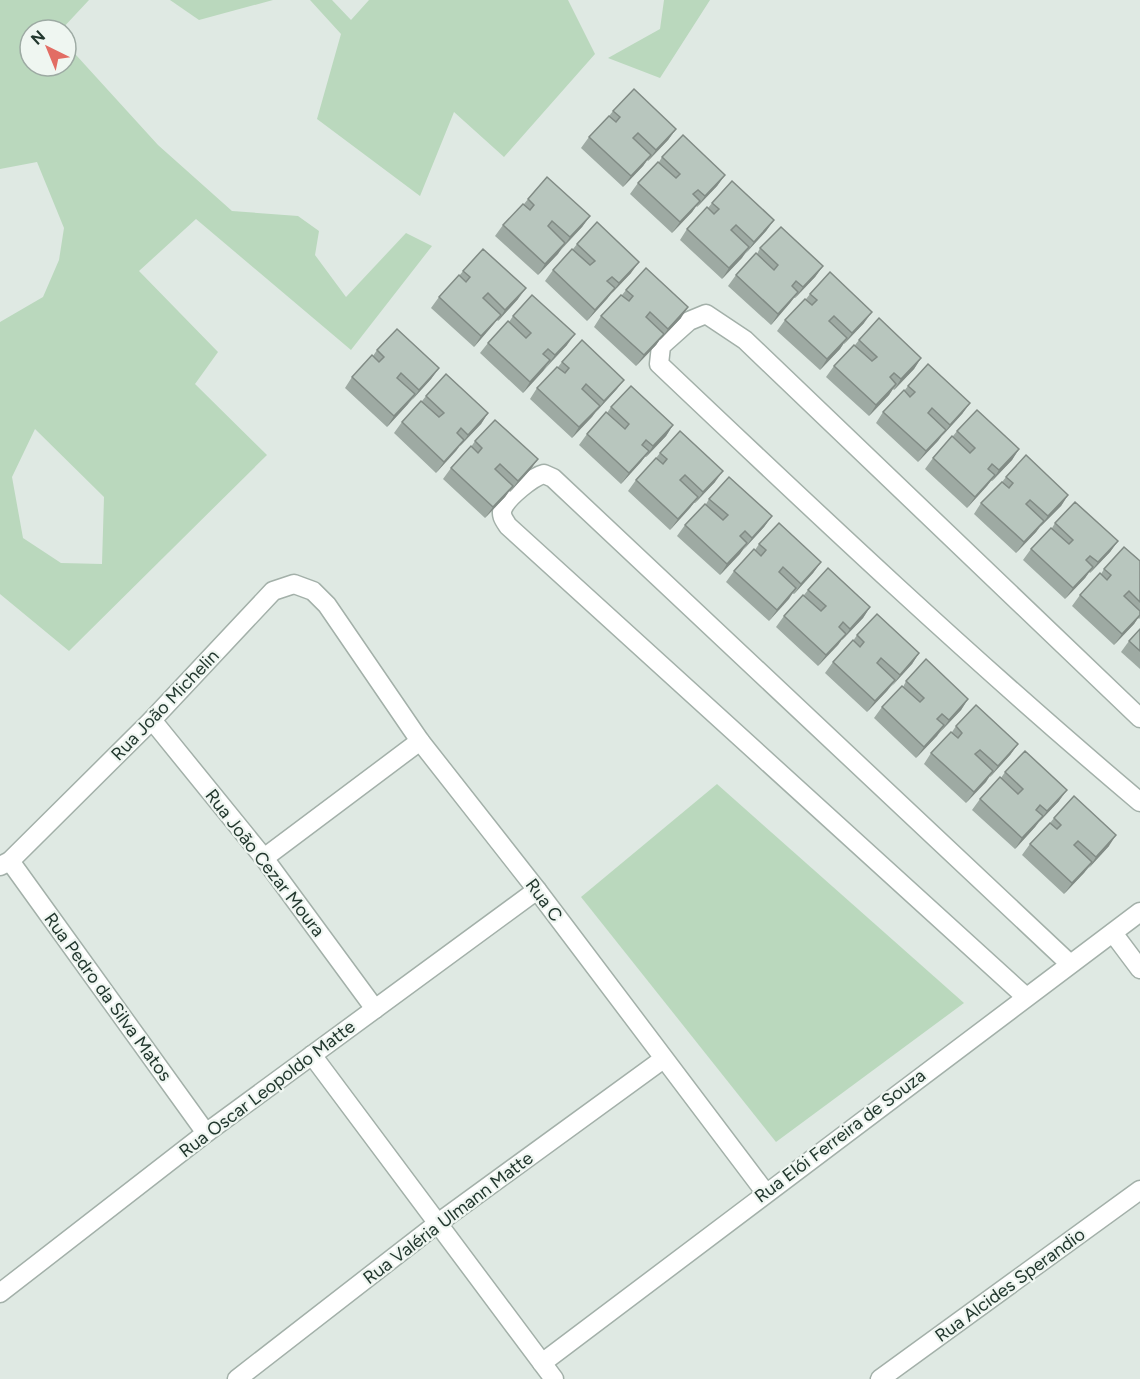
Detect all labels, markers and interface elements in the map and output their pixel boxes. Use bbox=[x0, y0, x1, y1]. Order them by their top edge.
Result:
north arrow bbox=[18, 18, 78, 78]
text: N bbox=[27, 26, 49, 49]
street label: Rua João Michelin bbox=[106, 645, 224, 765]
street label: Rua João Cezar Moura bbox=[201, 785, 329, 941]
street label: Rua C bbox=[521, 874, 567, 926]
street label: Rua Pedro da Silva Matos bbox=[40, 909, 176, 1085]
street label: Rua Oscar Leopoldo Matte bbox=[175, 1016, 359, 1162]
street label: Rua Elói Ferreira de Souza bbox=[750, 1065, 930, 1207]
street label: Rua Valéria Ulmann Matte bbox=[359, 1147, 537, 1289]
street label: Rua Alcides Sperandio bbox=[931, 1223, 1089, 1347]

